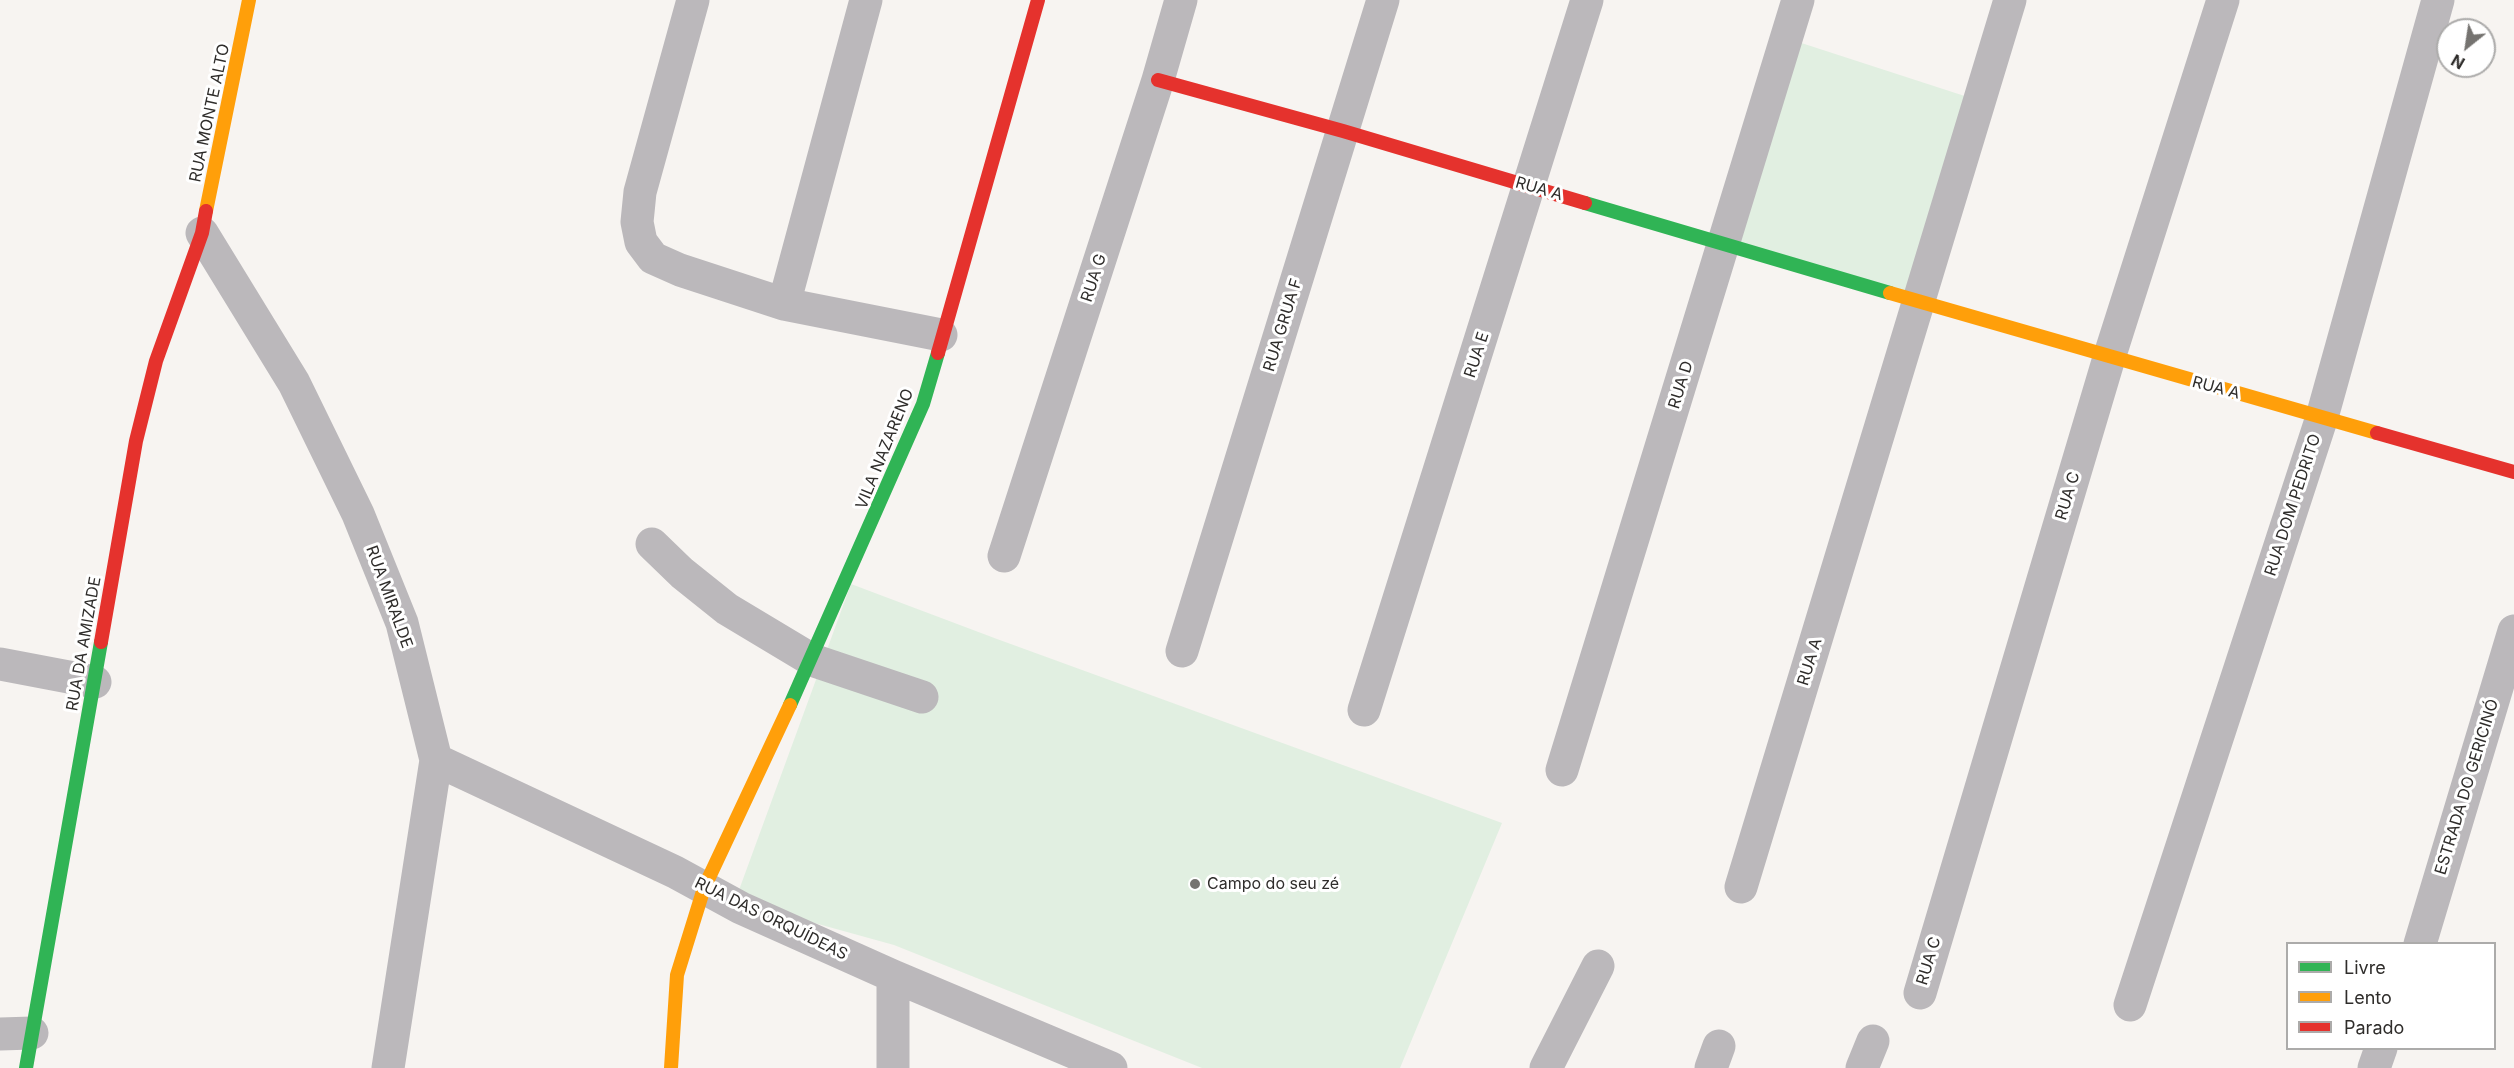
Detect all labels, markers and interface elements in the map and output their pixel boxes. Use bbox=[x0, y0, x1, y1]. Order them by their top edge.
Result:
north arrow bbox=[2436, 18, 2496, 78]
street label: RUA MONTE ALTO bbox=[186, 42, 234, 184]
text: N bbox=[2448, 50, 2468, 74]
street label: RUA A bbox=[1513, 173, 1565, 205]
street label: RUA G bbox=[1077, 252, 1111, 304]
street label: RUA GRUA F bbox=[1260, 276, 1306, 374]
street label: RUA E bbox=[1461, 330, 1493, 380]
street label: RUA D bbox=[1665, 359, 1697, 411]
street label: RUA A bbox=[2190, 372, 2242, 404]
street label: VILA NAZARENO bbox=[852, 386, 918, 512]
street label: RUA DOM PEDRITO bbox=[2261, 432, 2325, 578]
street label: RUA C bbox=[2052, 470, 2084, 522]
street label: RUA MIRALDE bbox=[362, 543, 416, 651]
street label: RUA DA AMIZADE bbox=[63, 575, 105, 713]
street label: RUA A bbox=[1794, 636, 1826, 688]
street label: ESTRADA DO GERICINÓ bbox=[2431, 697, 2503, 877]
street label: RUA DAS ORQUÍDEAS bbox=[691, 874, 851, 964]
place label: Campo do seu zé bbox=[1207, 874, 1339, 894]
marker: Campo do seu zé bbox=[1188, 877, 1202, 891]
street label: RUA C bbox=[1913, 935, 1945, 987]
legend bbox=[2286, 942, 2496, 1050]
text: Livre bbox=[2344, 957, 2386, 978]
text: Lento bbox=[2344, 987, 2392, 1008]
text: Parado bbox=[2344, 1017, 2404, 1038]

